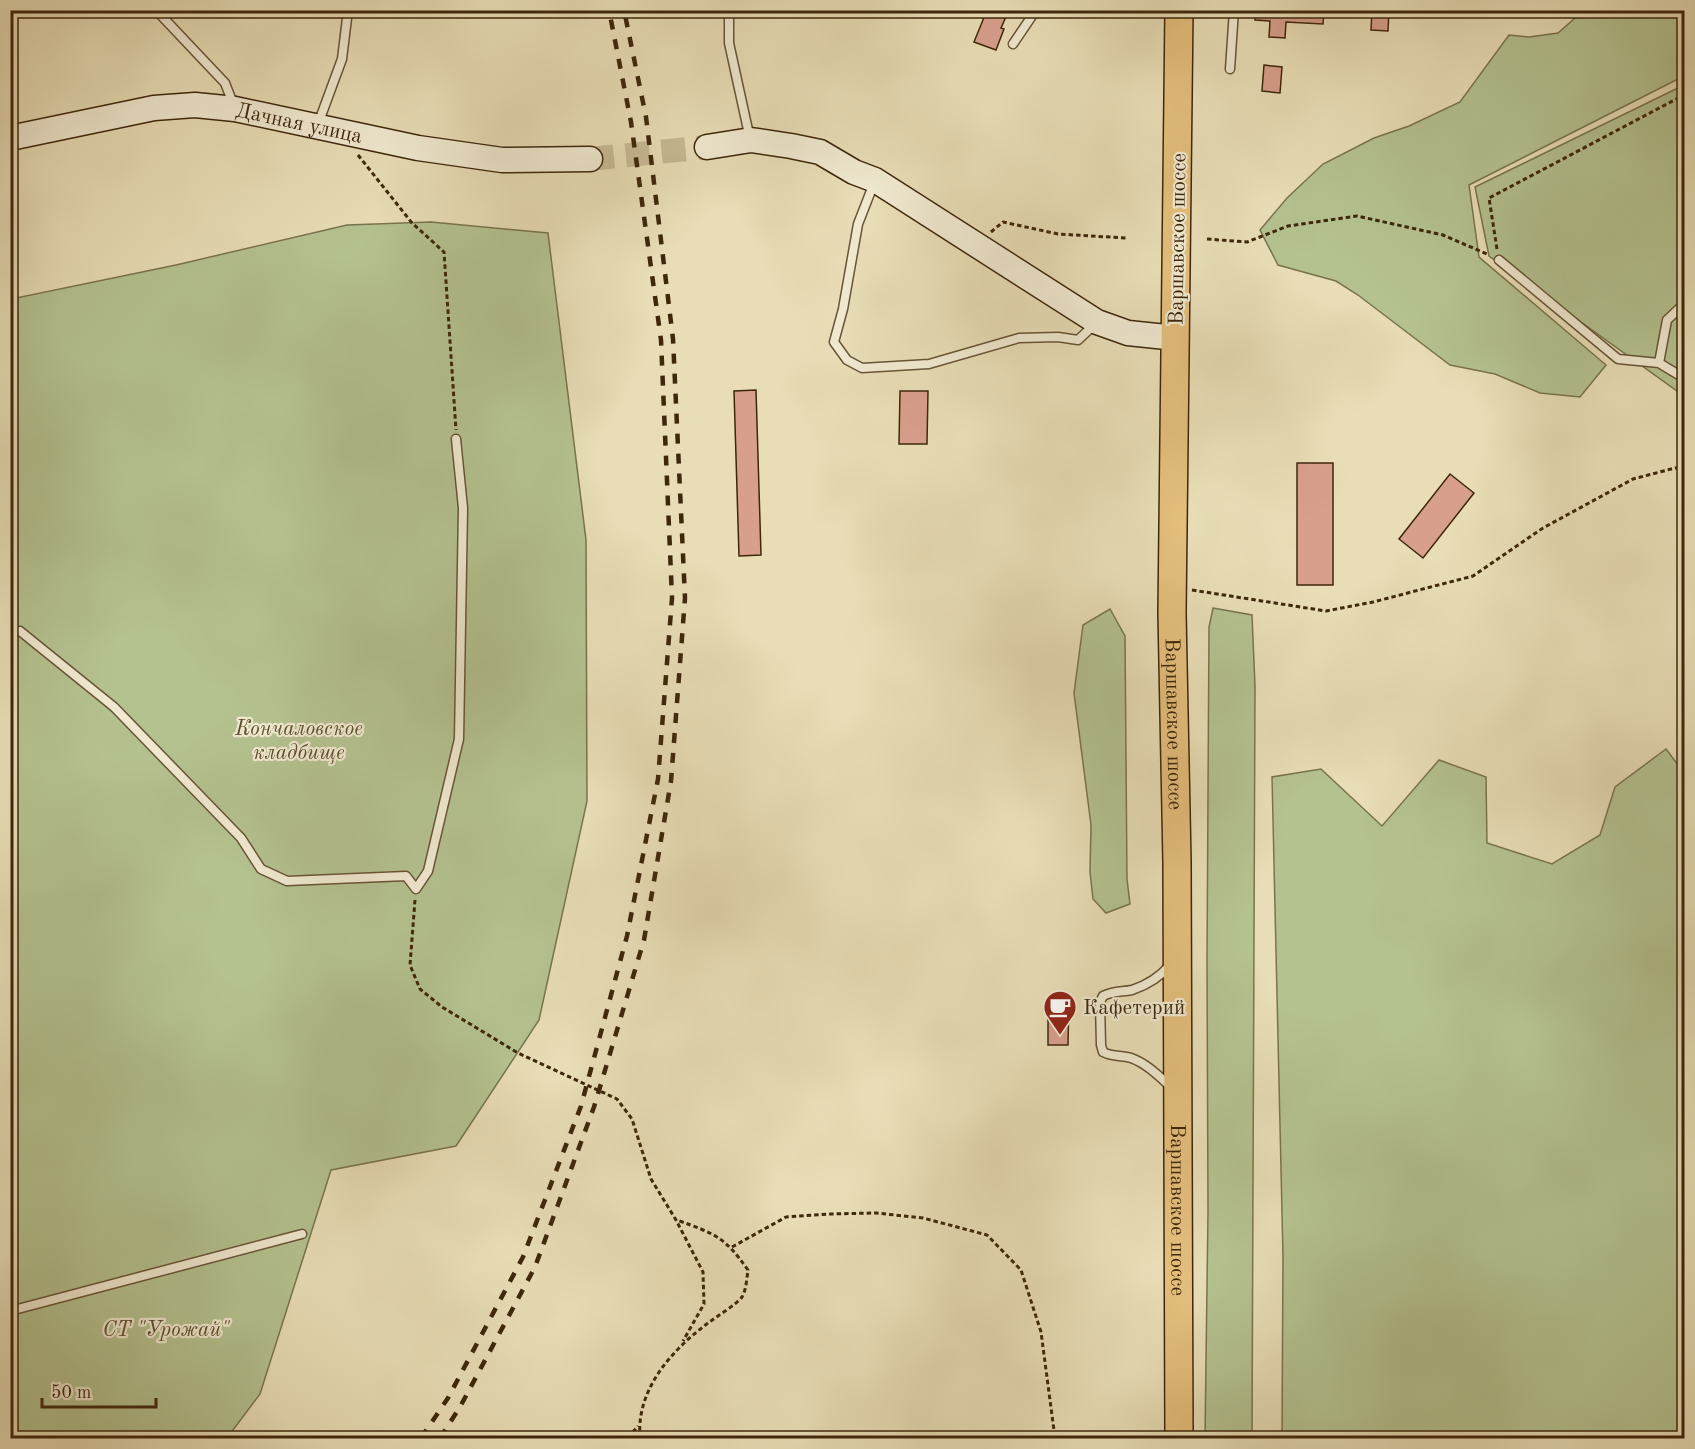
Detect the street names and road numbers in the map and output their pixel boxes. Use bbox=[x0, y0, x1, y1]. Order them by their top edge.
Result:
street label: Дачная улица bbox=[234, 100, 364, 148]
street label: Варшавское шоссе bbox=[1166, 153, 1191, 325]
street label: Варшавское шоссе bbox=[1160, 638, 1185, 810]
street label: Варшавское шоссе bbox=[1166, 1124, 1188, 1296]

